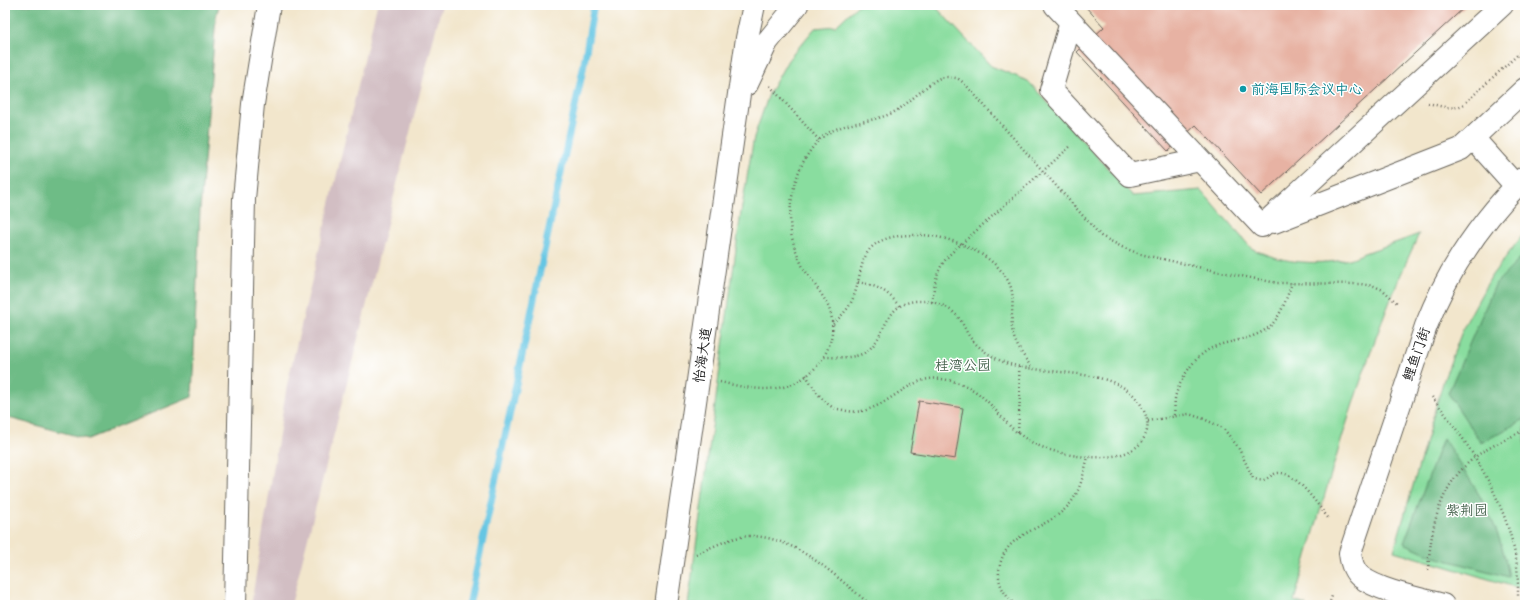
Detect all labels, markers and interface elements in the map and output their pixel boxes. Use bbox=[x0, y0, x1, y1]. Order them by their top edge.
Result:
place label: 前海国际会议中心 bbox=[1251, 80, 1363, 101]
marker: 前海国际会议中心 bbox=[1238, 84, 1248, 94]
street label: 鲤鱼门街 bbox=[1398, 325, 1436, 384]
street label: 怡海大道 bbox=[689, 326, 718, 384]
park label: 桂湾公园 bbox=[935, 356, 991, 377]
park label: 紫荆园 bbox=[1446, 501, 1488, 522]

